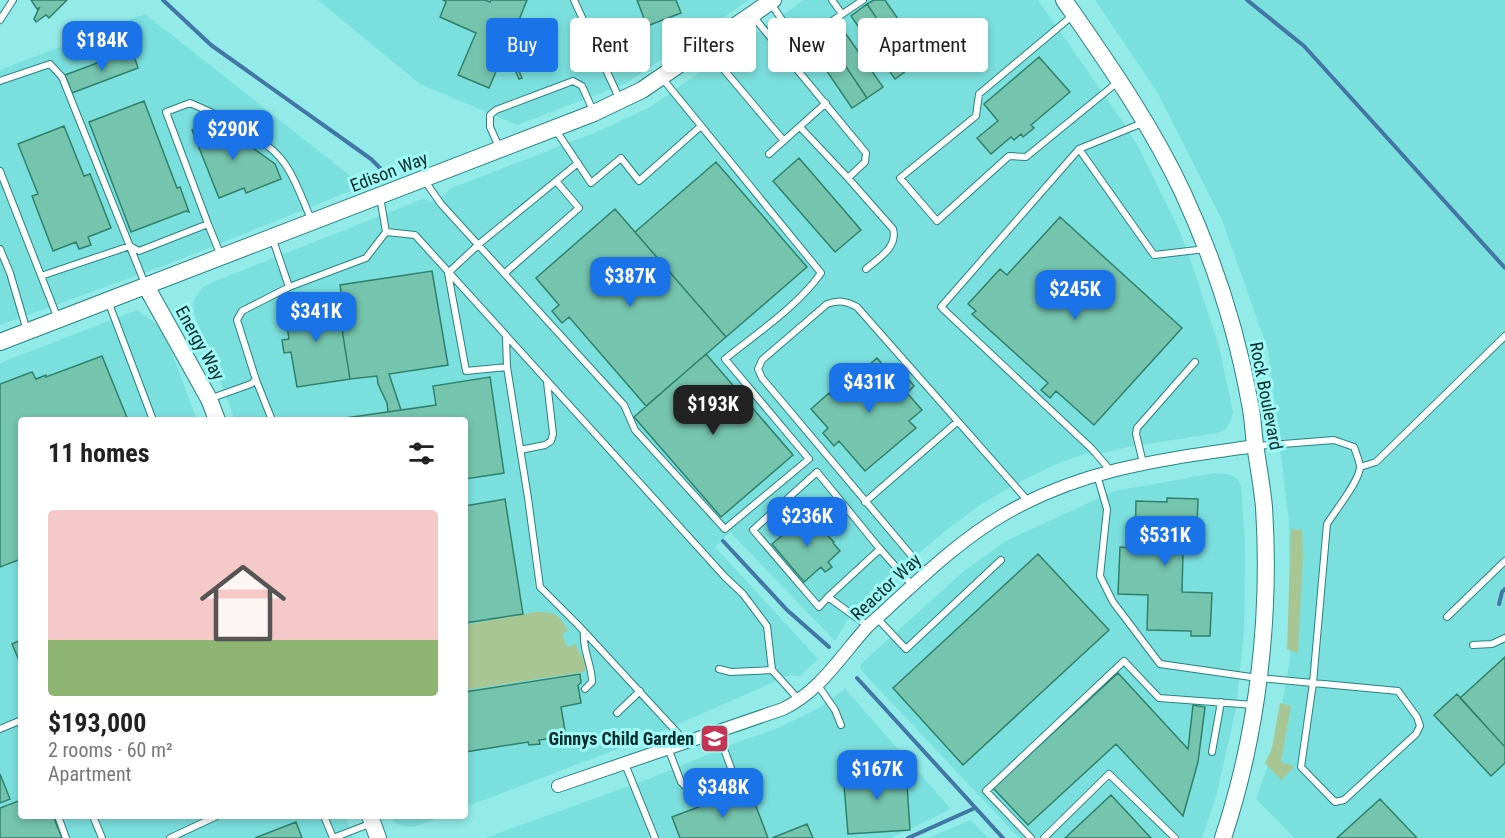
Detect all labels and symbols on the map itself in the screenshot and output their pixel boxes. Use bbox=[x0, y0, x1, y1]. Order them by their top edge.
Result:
pin: $184K bbox=[60, 21, 144, 72]
pin: $290K bbox=[191, 110, 275, 161]
street label: Edison Way bbox=[347, 147, 431, 196]
pin: $387K bbox=[588, 257, 672, 308]
pin: $245K bbox=[1033, 270, 1117, 321]
pin: $341K bbox=[274, 292, 358, 343]
street label: Energy Way bbox=[172, 302, 230, 384]
street label: Rock Boulevard bbox=[1246, 340, 1287, 452]
pin: $431K bbox=[827, 363, 911, 414]
pin: $193K bbox=[671, 385, 755, 436]
pin: $236K bbox=[765, 497, 849, 548]
pin: $531K bbox=[1123, 516, 1207, 567]
street label: Reactor Way bbox=[846, 549, 925, 624]
school or university icon: Ginnys Child Garden bbox=[699, 723, 731, 755]
place label: Ginnys Child Garden bbox=[548, 728, 694, 749]
pin: $167K bbox=[835, 750, 919, 801]
pin: $348K bbox=[681, 768, 765, 819]

